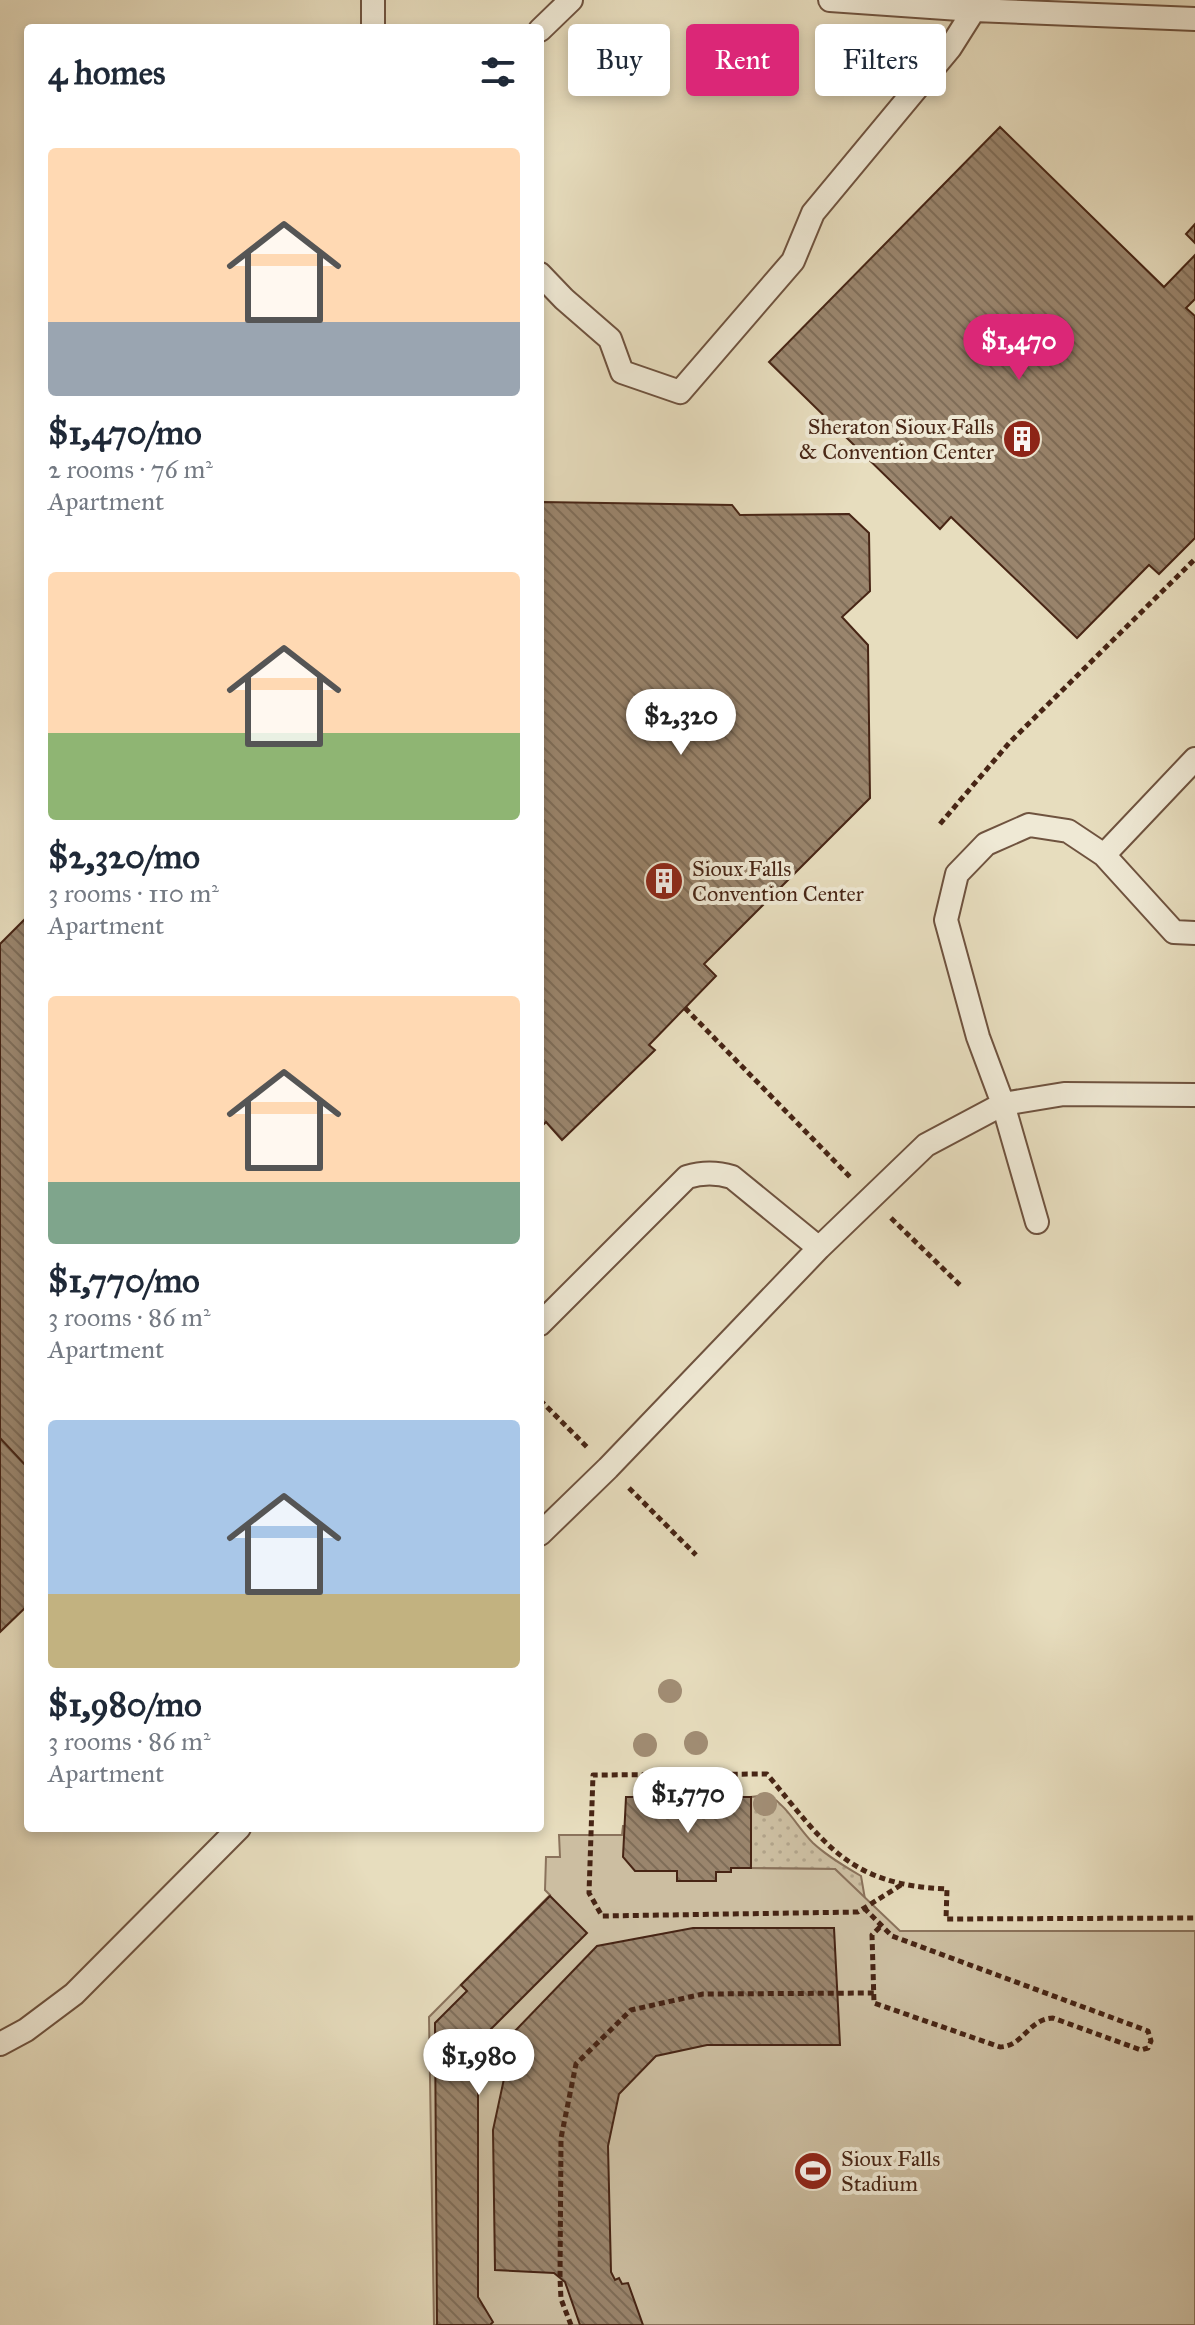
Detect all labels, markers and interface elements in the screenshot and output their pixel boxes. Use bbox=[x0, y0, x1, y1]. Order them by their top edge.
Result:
chip: Buy bbox=[568, 24, 670, 96]
chip: Rent bbox=[686, 24, 799, 96]
chip: Filters bbox=[815, 24, 946, 96]
icon: filters bbox=[476, 50, 520, 94]
text: 4 homes bbox=[48, 52, 165, 93]
icon: home bbox=[212, 200, 356, 344]
pin: $1,470 bbox=[954, 314, 1084, 382]
text: $1,470 bbox=[981, 324, 1057, 356]
text: $1,470/mo bbox=[48, 412, 202, 453]
place label: Sheraton Sioux Falls & Convention Center bbox=[799, 413, 995, 465]
building icon: Sheraton Sioux Falls & Convention Center bbox=[1001, 418, 1043, 460]
text: 2 rooms · 76 m² bbox=[48, 453, 213, 485]
text: Apartment bbox=[48, 485, 164, 517]
icon: home bbox=[212, 624, 356, 768]
pin: $2,320 bbox=[616, 689, 746, 757]
text: $2,320 bbox=[644, 699, 718, 731]
text: $2,320/mo bbox=[48, 836, 200, 877]
place label: Sioux Falls Convention Center bbox=[692, 855, 865, 907]
building icon: Sioux Falls Convention Center bbox=[643, 860, 685, 902]
text: 3 rooms · 110 m² bbox=[48, 877, 219, 909]
text: Apartment bbox=[48, 909, 164, 941]
icon: home bbox=[212, 1048, 356, 1192]
text: $1,770/mo bbox=[48, 1260, 200, 1301]
text: 3 rooms · 86 m² bbox=[48, 1301, 211, 1333]
text: Apartment bbox=[48, 1333, 164, 1365]
icon: home bbox=[212, 1472, 356, 1616]
text: $1,980/mo bbox=[48, 1684, 202, 1725]
text: 3 rooms · 86 m² bbox=[48, 1725, 211, 1757]
text: Apartment bbox=[48, 1757, 164, 1789]
pin: $1,770 bbox=[623, 1767, 753, 1835]
text: $1,770 bbox=[651, 1777, 725, 1809]
pin: $1,980 bbox=[414, 2029, 544, 2097]
text: $1,980 bbox=[441, 2039, 517, 2071]
place label: Sioux Falls Stadium bbox=[841, 2145, 940, 2197]
sports icon: Sioux Falls Stadium bbox=[792, 2150, 834, 2192]

